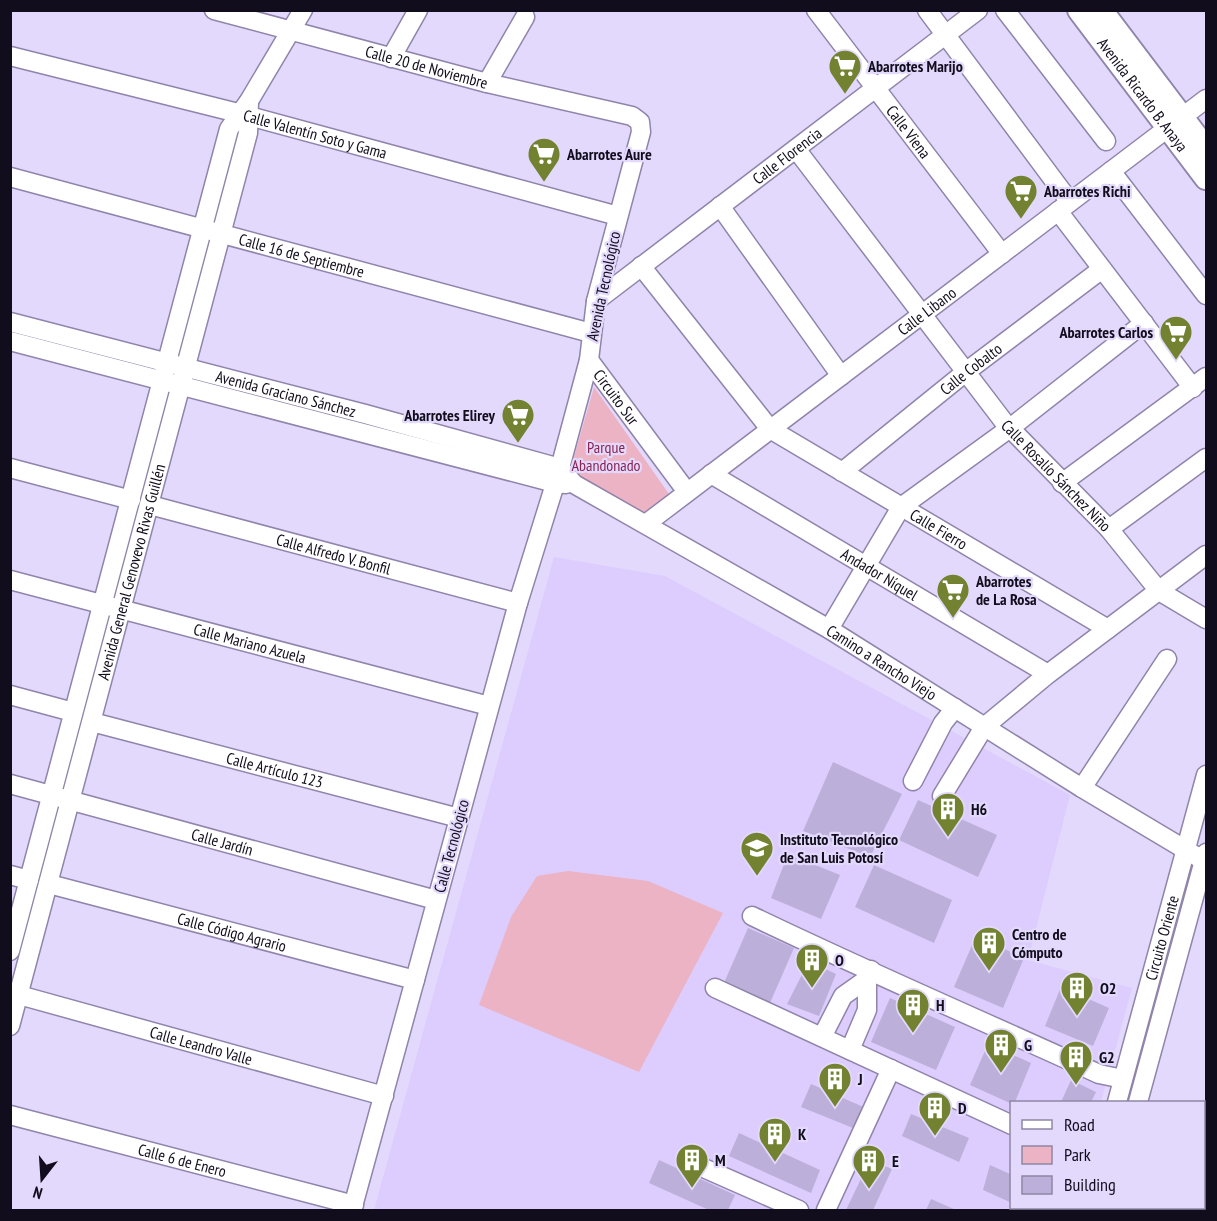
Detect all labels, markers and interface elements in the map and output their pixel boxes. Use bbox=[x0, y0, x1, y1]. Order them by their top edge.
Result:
street label: Avenida Ricardo B. Anaya bbox=[1093, 34, 1192, 156]
street label: Calle 20 de Noviembre bbox=[363, 41, 490, 93]
supermarket icon: Abarrotes Marijo bbox=[827, 48, 863, 95]
place label: Abarrotes Marijo bbox=[867, 56, 963, 76]
street label: Calle Viena bbox=[882, 101, 935, 162]
street label: Calle Valentín Soto y Gama bbox=[241, 105, 389, 163]
street label: Calle Florencia bbox=[748, 123, 826, 188]
supermarket icon: Abarrotes Aure bbox=[526, 136, 562, 183]
place label: Abarrotes Aure bbox=[566, 144, 652, 164]
supermarket icon: Abarrotes Richi bbox=[1003, 173, 1039, 220]
place label: Abarrotes Richi bbox=[1043, 181, 1131, 201]
street label: Calle 16 de Septiembre bbox=[237, 229, 367, 282]
street label: Avenida Tecnológico bbox=[582, 229, 624, 343]
street label: Calle Libano bbox=[893, 282, 960, 340]
supermarket icon: Abarrotes Carlos bbox=[1158, 314, 1194, 361]
place label: Abarrotes Carlos bbox=[1059, 322, 1153, 342]
street label: Calle Cobalto bbox=[936, 338, 1006, 399]
street label: Circuito Sur bbox=[589, 365, 644, 429]
street label: Avenida Graciano Sánchez bbox=[214, 366, 358, 421]
supermarket icon: Abarrotes Elirey bbox=[500, 397, 536, 444]
place label: Abarrotes Elirey bbox=[403, 405, 496, 425]
street label: Calle Rosalío Sánchez Niño bbox=[997, 415, 1116, 536]
park label: Parque Abandonado bbox=[571, 437, 641, 475]
street label: Avenida General Genovevo Rivas Guillén bbox=[93, 462, 169, 682]
street label: Calle Fierro bbox=[906, 504, 971, 554]
street label: Calle Alfredo V. Bonfil bbox=[274, 529, 393, 579]
street label: Andador Níquel bbox=[838, 544, 922, 605]
place label: Abarrotes de La Rosa bbox=[975, 571, 1037, 609]
supermarket icon: Abarrotes de La Rosa bbox=[935, 572, 971, 619]
street label: Calle Mariano Azuela bbox=[191, 619, 308, 667]
street label: Camino a Rancho Viejo bbox=[823, 620, 941, 704]
street label: Calle Artículo 123 bbox=[224, 748, 325, 792]
building icon: H6 bbox=[930, 791, 966, 838]
street label: Calle Tecnológico bbox=[429, 797, 473, 895]
place label: H6 bbox=[971, 799, 988, 819]
street label: Calle Jardín bbox=[189, 824, 255, 860]
place label: Instituto Tecnológico de San Luis Potosí bbox=[780, 829, 898, 867]
school or university icon: Instituto Tecnológico de San Luis Potosí bbox=[739, 830, 775, 877]
street label: Circuito Oriente bbox=[1141, 893, 1183, 983]
street label: Calle Código Agrario bbox=[175, 908, 289, 956]
place label: Centro de Cómputo bbox=[1012, 924, 1067, 962]
building icon: Centro de Cómputo bbox=[971, 925, 1007, 972]
building icon: O bbox=[794, 942, 830, 989]
place label: O bbox=[835, 950, 844, 970]
building icon: O2 bbox=[1059, 970, 1095, 1017]
place label: O2 bbox=[1100, 978, 1117, 998]
building icon: H bbox=[895, 987, 931, 1034]
place label: H bbox=[936, 995, 945, 1015]
street label: Calle Leandro Valle bbox=[148, 1022, 255, 1069]
building icon: G bbox=[983, 1027, 1019, 1074]
place label: G bbox=[1024, 1035, 1032, 1055]
building icon: G2 bbox=[1058, 1039, 1094, 1086]
place label: G2 bbox=[1099, 1047, 1115, 1067]
building icon: J bbox=[817, 1061, 853, 1108]
place label: J bbox=[857, 1069, 863, 1089]
building icon: D bbox=[917, 1090, 953, 1137]
place label: D bbox=[958, 1098, 967, 1118]
legend bbox=[1010, 1101, 1205, 1209]
text: Road bbox=[1064, 1113, 1095, 1136]
building icon: K bbox=[757, 1116, 793, 1163]
place label: K bbox=[798, 1124, 807, 1144]
street label: Calle 6 de Enero bbox=[136, 1139, 229, 1181]
building icon: M bbox=[674, 1142, 710, 1189]
building icon: E bbox=[851, 1143, 887, 1190]
text: Park bbox=[1064, 1143, 1091, 1166]
north arrow bbox=[12, 1149, 72, 1209]
place label: M bbox=[715, 1150, 726, 1170]
place label: E bbox=[892, 1151, 899, 1171]
text: Building bbox=[1064, 1173, 1116, 1196]
text: N bbox=[31, 1183, 45, 1204]

